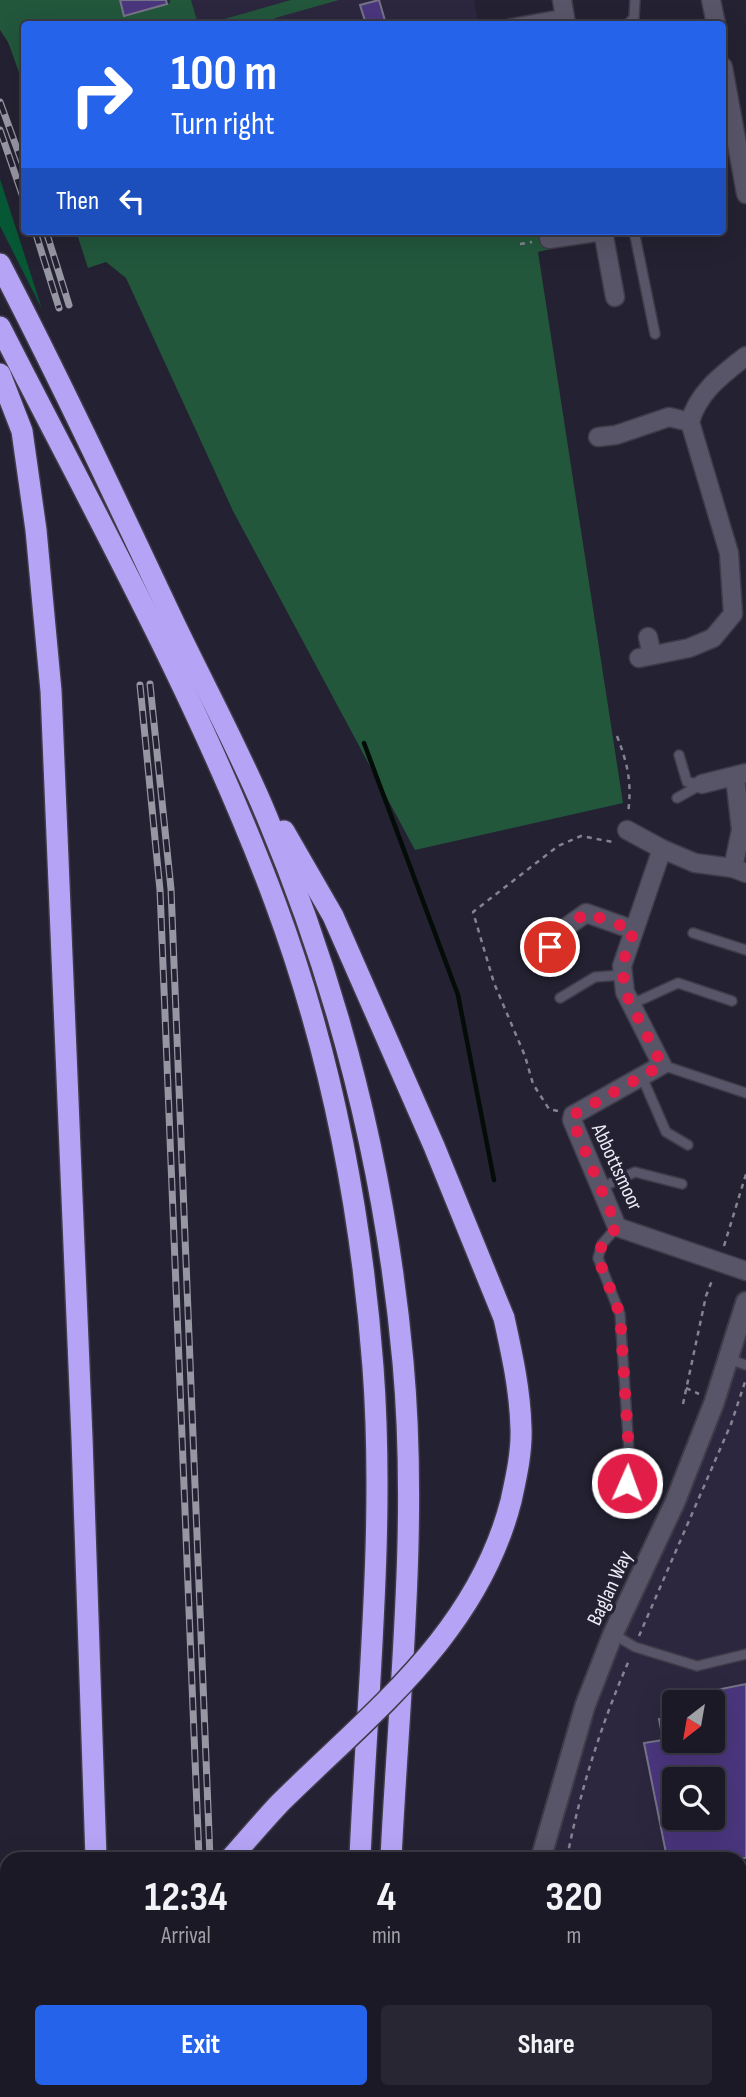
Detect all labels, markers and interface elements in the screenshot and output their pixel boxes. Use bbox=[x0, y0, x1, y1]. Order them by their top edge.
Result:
text: 100 m bbox=[171, 45, 277, 104]
icon: right bbox=[56, 49, 147, 140]
text: Turn right bbox=[171, 105, 275, 144]
icon: left bbox=[113, 182, 151, 220]
text: Then bbox=[56, 186, 99, 217]
pin bbox=[520, 917, 580, 977]
icon: arrive bbox=[531, 928, 569, 966]
street label: Abbottsmoor bbox=[586, 1119, 648, 1214]
position arrow bbox=[590, 1446, 664, 1520]
street label: Baglan Way bbox=[582, 1547, 638, 1629]
north arrow bbox=[662, 1690, 724, 1754]
map controls bbox=[662, 1690, 725, 1830]
button: search bbox=[662, 1767, 725, 1830]
text: 12:34 bbox=[144, 1872, 228, 1923]
text: 4 bbox=[377, 1872, 396, 1923]
text: 320 bbox=[545, 1872, 603, 1923]
text: Arrival bbox=[161, 1922, 211, 1950]
text: min bbox=[372, 1922, 401, 1950]
text: m bbox=[567, 1922, 581, 1950]
button: Exit bbox=[35, 2005, 367, 2085]
button: Share bbox=[381, 2005, 712, 2085]

